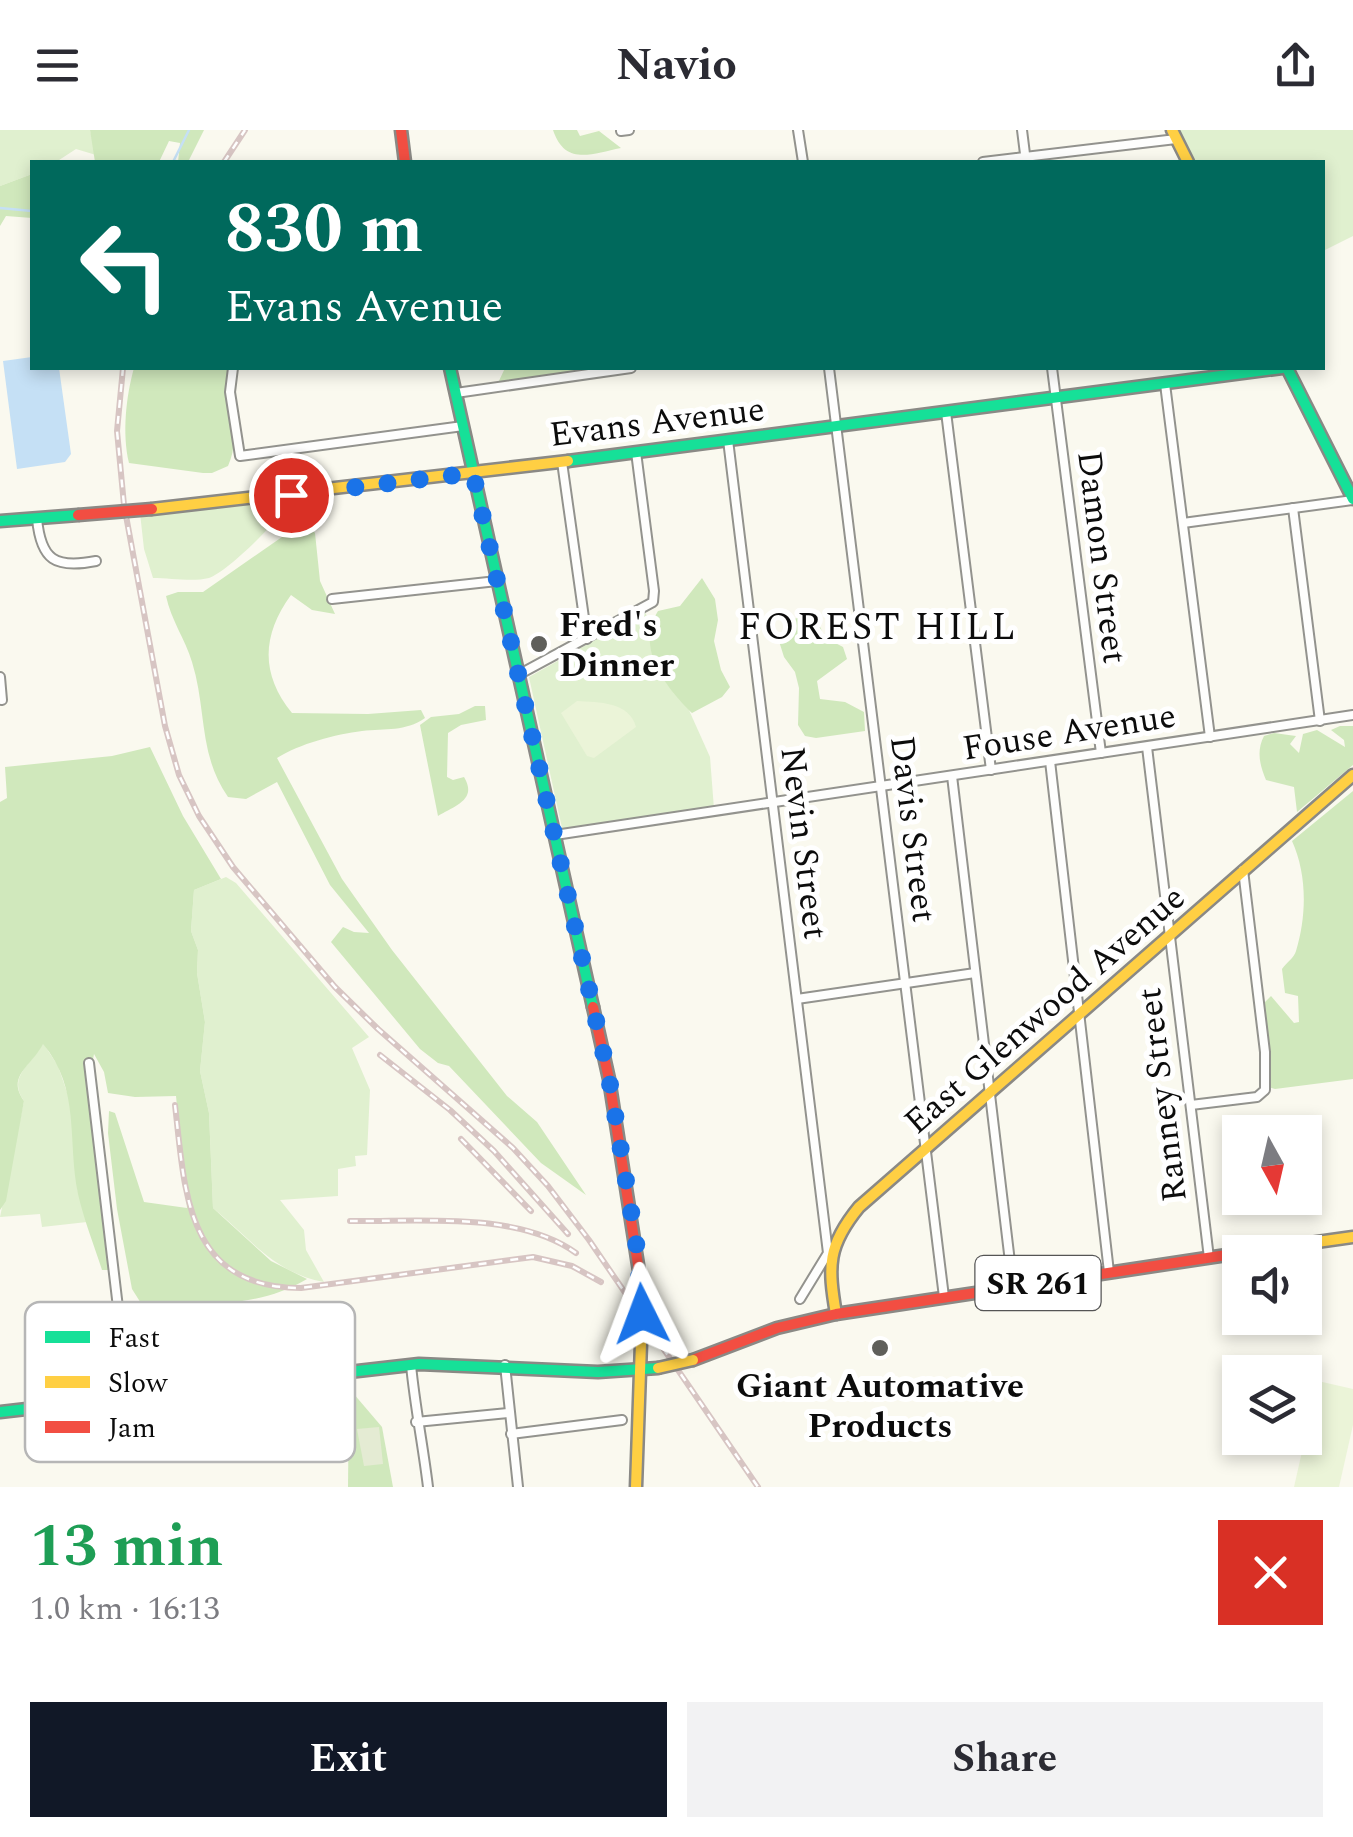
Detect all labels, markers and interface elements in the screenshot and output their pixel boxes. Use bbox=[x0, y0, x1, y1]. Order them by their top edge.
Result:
text: Navio bbox=[616, 31, 737, 100]
icon: menu bbox=[30, 38, 85, 93]
icon: share bbox=[1268, 38, 1323, 93]
text: 830 m bbox=[225, 177, 423, 283]
icon: left bbox=[60, 200, 190, 330]
text: Evans Avenue bbox=[225, 273, 503, 342]
street label: Evans Avenue bbox=[547, 383, 768, 462]
street label: Damon Street bbox=[1062, 448, 1141, 667]
pin bbox=[249, 453, 334, 538]
icon: arrive bbox=[264, 468, 319, 523]
place label: Fred's Dinner bbox=[559, 599, 674, 692]
district label: FOREST HILL bbox=[738, 599, 1018, 657]
marker: Fred's Dinner bbox=[528, 633, 550, 655]
street label: Fouse Avenue bbox=[959, 689, 1180, 775]
street label: Davis Street bbox=[875, 733, 950, 926]
street label: Nevin Street bbox=[765, 744, 842, 943]
street label: East Glenwood Avenue bbox=[892, 873, 1198, 1148]
street label: Ranney Street bbox=[1123, 985, 1202, 1205]
north arrow bbox=[1222, 1115, 1322, 1215]
map controls bbox=[1222, 1115, 1322, 1455]
button: sound bbox=[1222, 1235, 1322, 1335]
road number: SR 261 bbox=[976, 1256, 1100, 1310]
position arrow bbox=[590, 1262, 694, 1366]
legend bbox=[25, 1302, 355, 1462]
text: Fast bbox=[108, 1317, 160, 1360]
marker: Giant Automative Products bbox=[869, 1337, 891, 1359]
button: layers bbox=[1222, 1355, 1322, 1455]
place label: Giant Automative Products bbox=[736, 1360, 1024, 1453]
text: Slow bbox=[108, 1362, 168, 1405]
text: Jam bbox=[108, 1407, 156, 1450]
text: 13 min bbox=[30, 1501, 223, 1593]
button: close bbox=[1218, 1520, 1323, 1625]
text: 1.0 km · 16:13 bbox=[30, 1585, 219, 1634]
button: Exit bbox=[30, 1702, 667, 1817]
button: Share bbox=[687, 1702, 1323, 1817]

